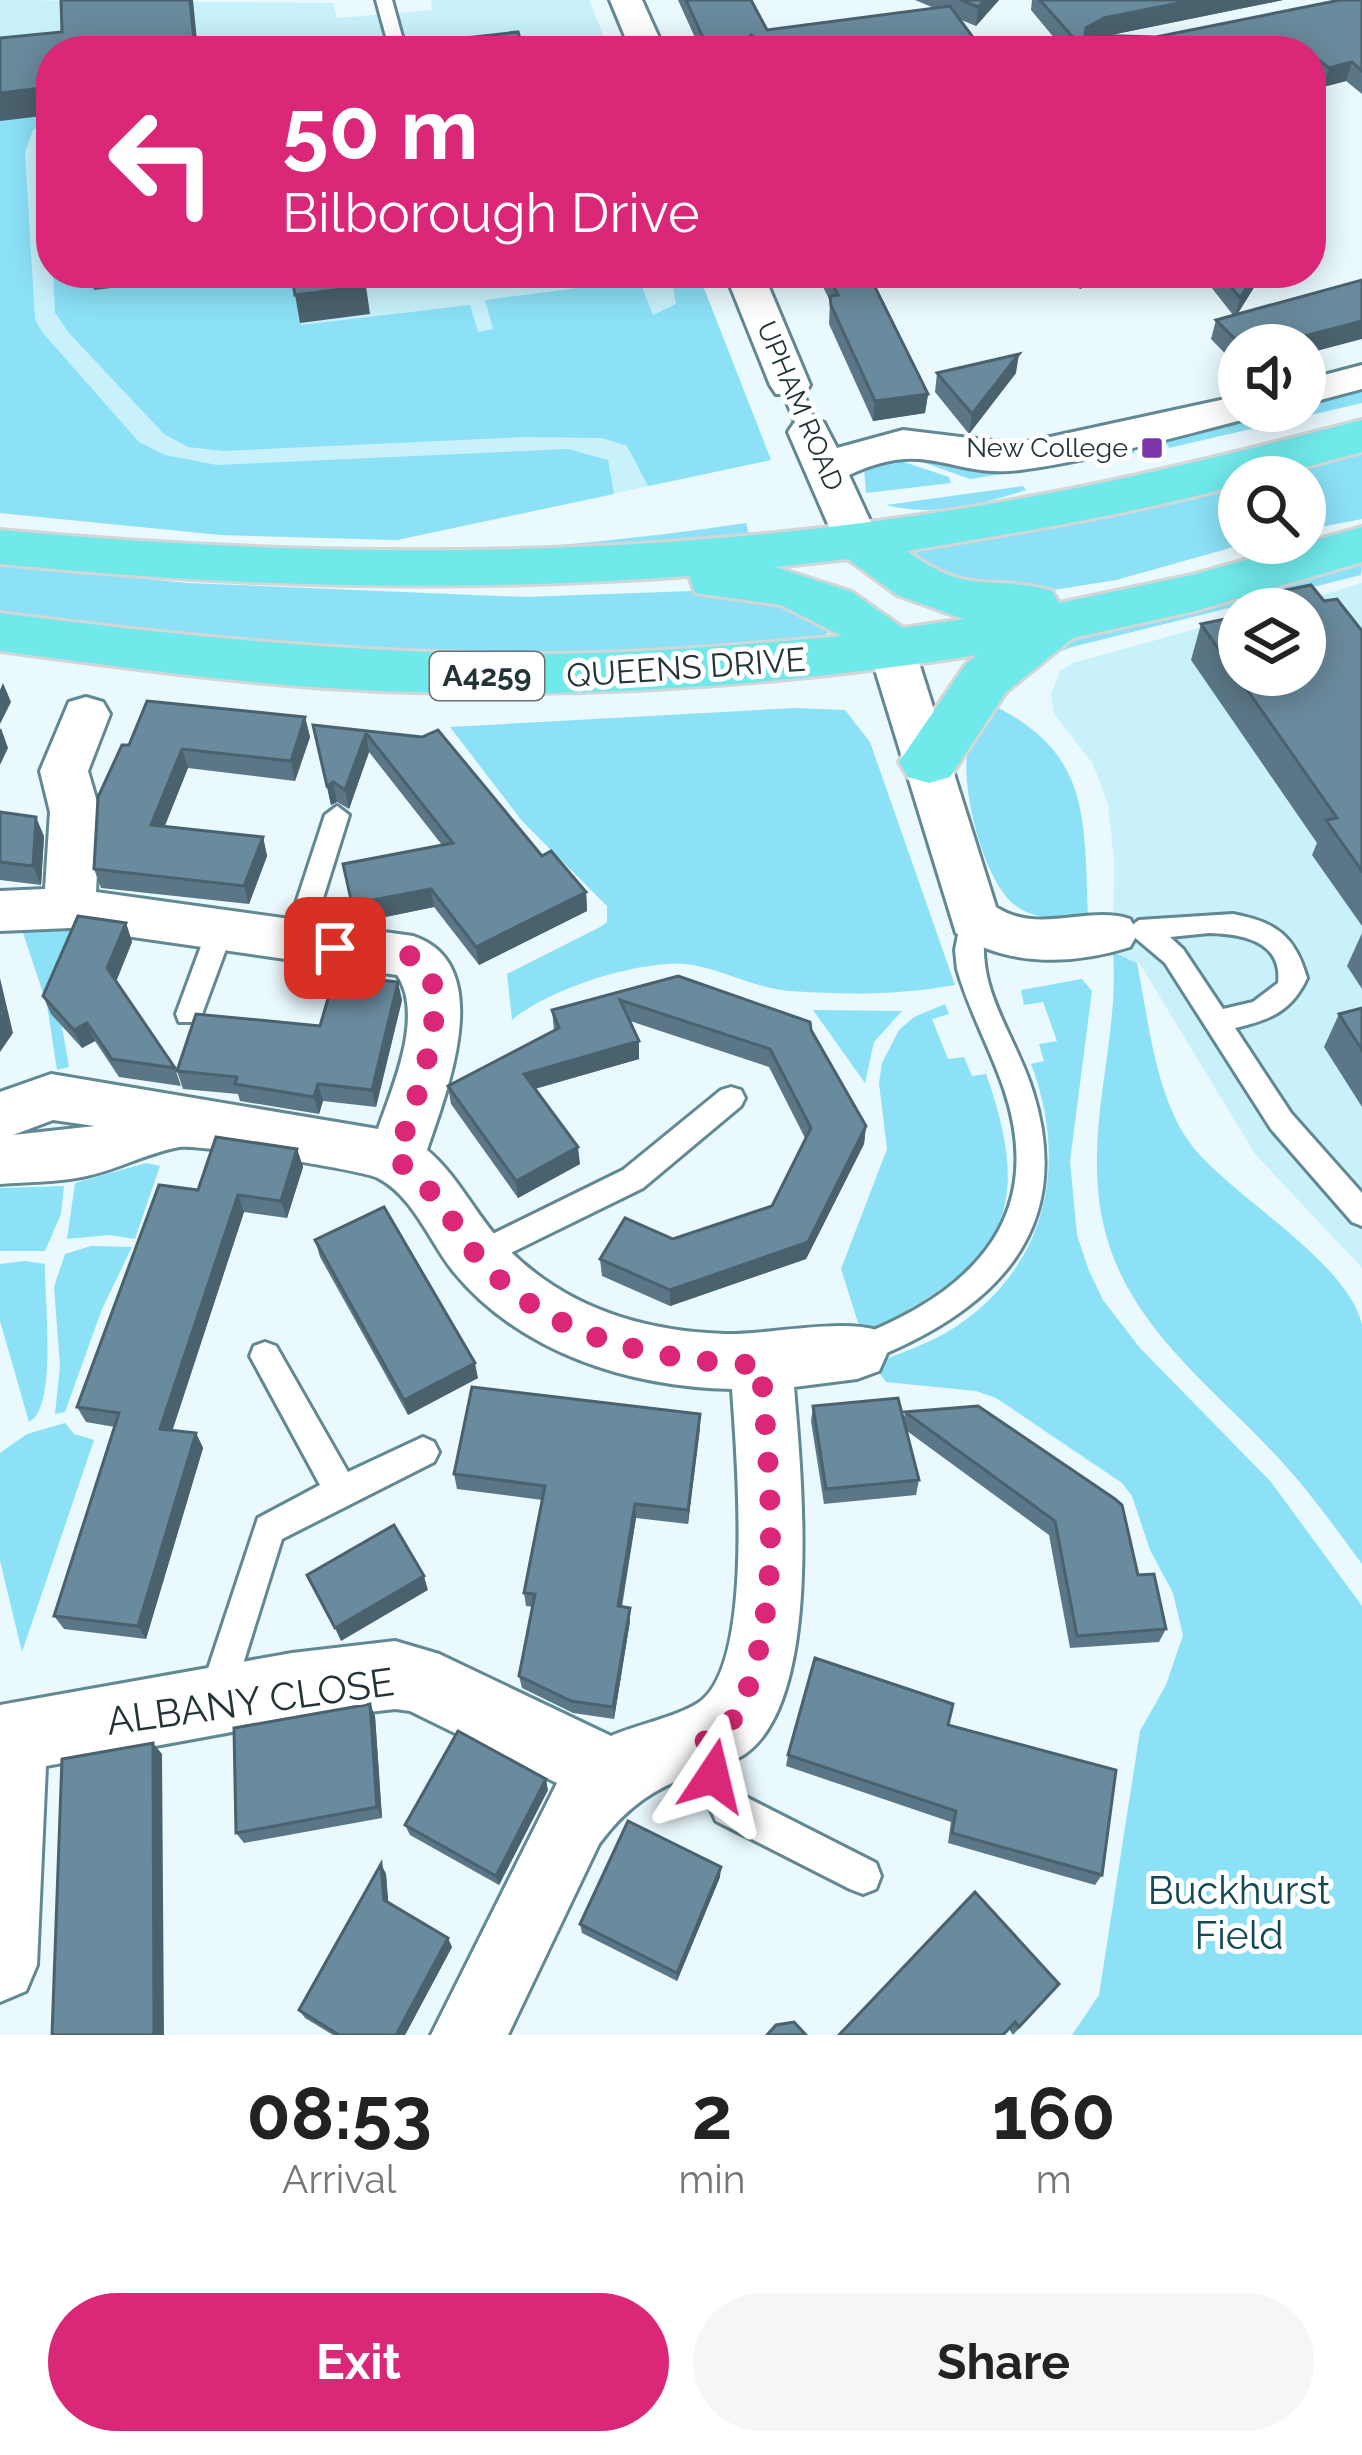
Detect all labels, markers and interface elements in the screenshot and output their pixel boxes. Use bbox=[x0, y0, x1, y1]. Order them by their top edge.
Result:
text: 50 m bbox=[282, 80, 478, 179]
icon: left bbox=[84, 84, 240, 240]
text: Bilborough Drive bbox=[282, 181, 700, 245]
street label: UPHAM ROAD bbox=[751, 317, 850, 495]
map controls bbox=[1218, 324, 1326, 696]
button: sound bbox=[1218, 324, 1326, 432]
place label: New College bbox=[966, 432, 1128, 463]
marker: New College bbox=[1139, 435, 1165, 461]
button: search bbox=[1218, 456, 1326, 564]
button: layers bbox=[1218, 588, 1326, 696]
street label: QUEENS DRIVE bbox=[565, 640, 807, 695]
road number: A4259 bbox=[430, 652, 544, 700]
pin bbox=[284, 897, 386, 999]
icon: arrive bbox=[302, 915, 368, 981]
street label: ALBANY CLOSE bbox=[103, 1658, 397, 1744]
position arrow bbox=[650, 1713, 776, 1839]
park label: Buckhurst Field bbox=[1148, 1867, 1330, 1958]
text: 08:53 bbox=[246, 2071, 432, 2156]
text: 2 bbox=[692, 2071, 732, 2156]
text: 160 bbox=[992, 2071, 1116, 2156]
text: Arrival bbox=[282, 2156, 396, 2202]
text: min bbox=[678, 2156, 746, 2202]
text: m bbox=[1036, 2156, 1072, 2202]
button: Exit bbox=[48, 2293, 669, 2431]
button: Share bbox=[693, 2293, 1314, 2431]

